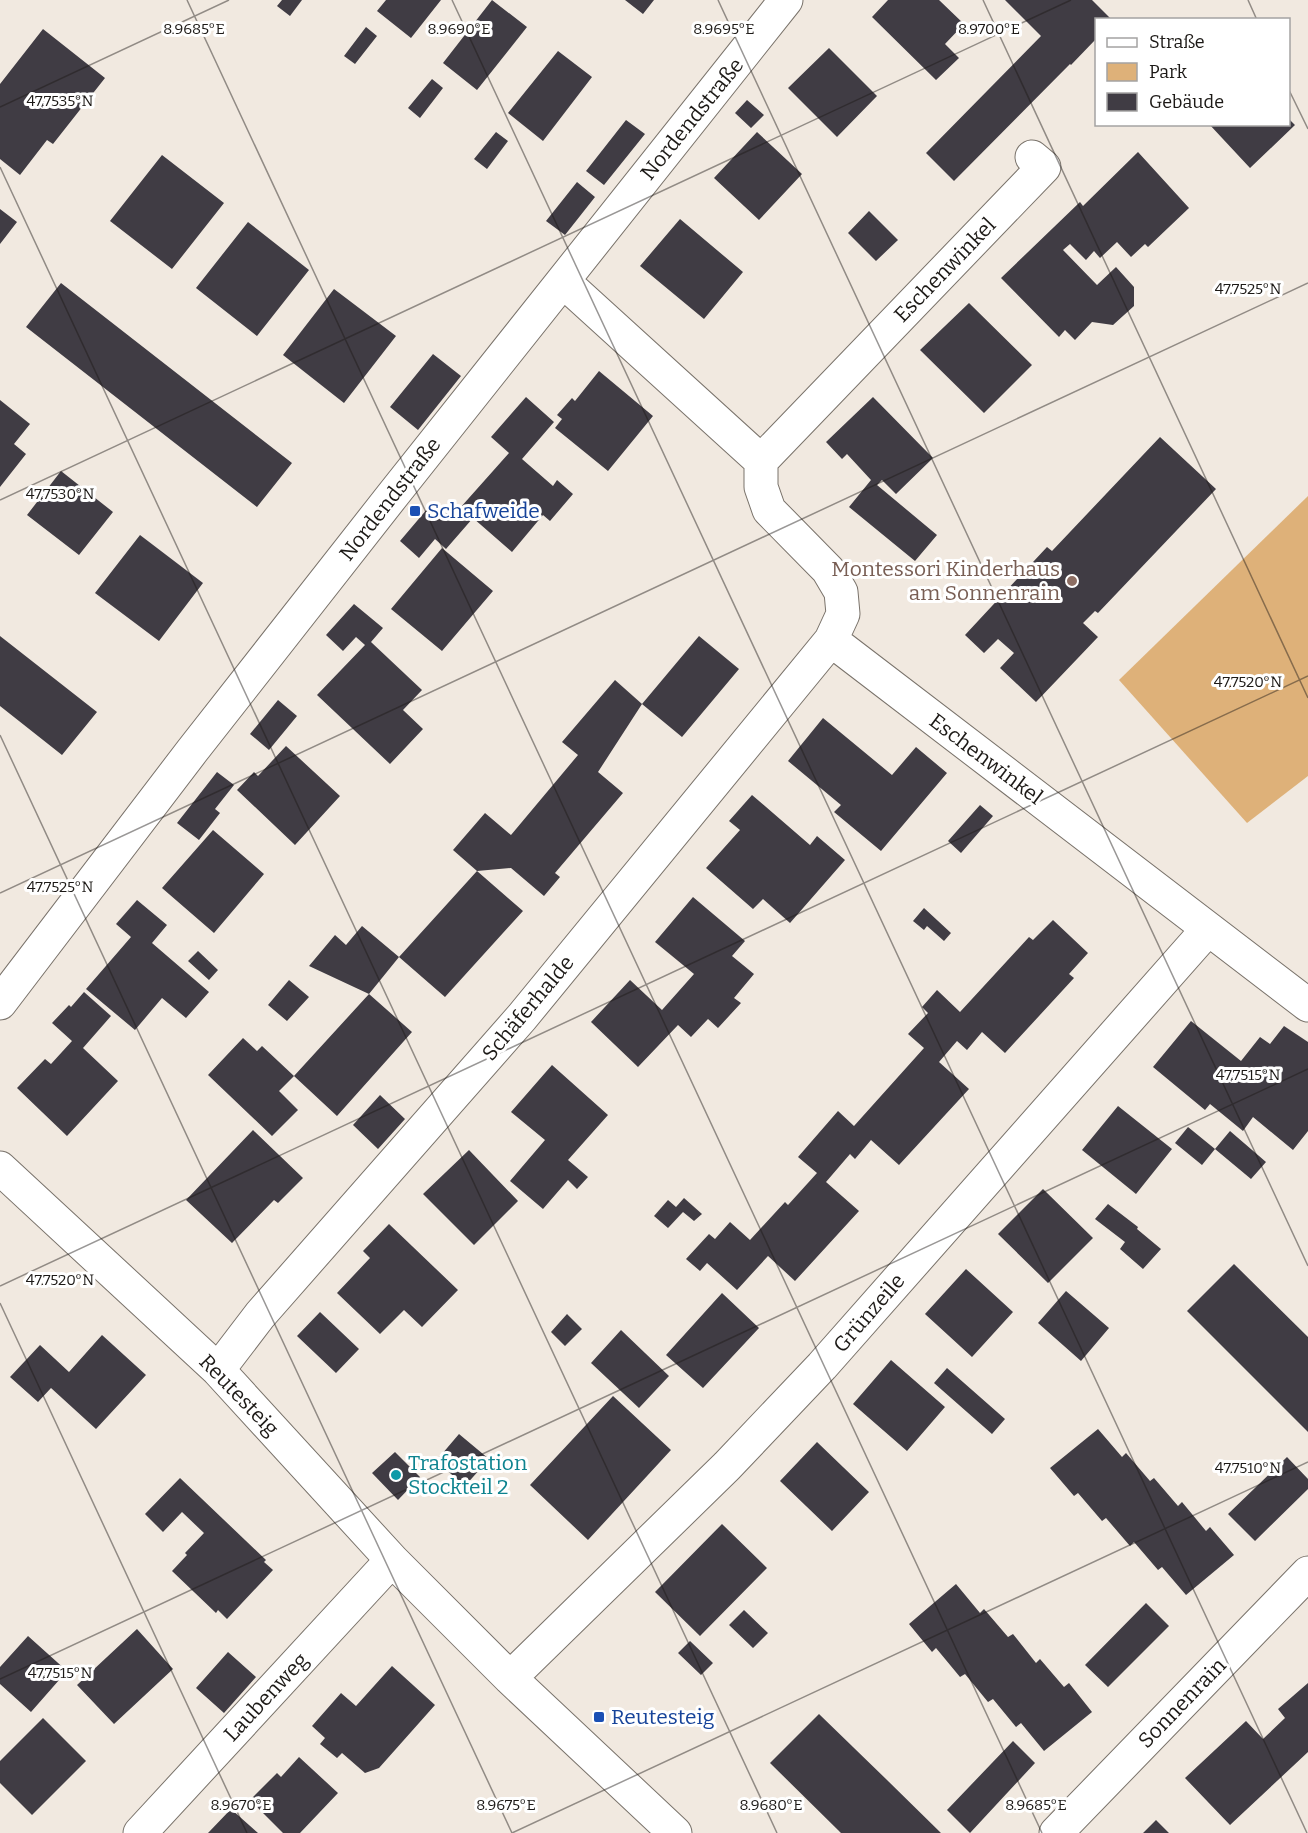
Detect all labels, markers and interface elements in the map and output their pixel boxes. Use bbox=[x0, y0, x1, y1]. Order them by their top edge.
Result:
legend bbox=[1095, 18, 1290, 126]
text: 8.9685°E bbox=[163, 20, 225, 38]
text: 8.9690°E bbox=[428, 20, 490, 38]
text: 8.9695°E bbox=[693, 20, 755, 38]
text: 8.9700°E bbox=[958, 20, 1020, 38]
text: Straße bbox=[1149, 31, 1205, 53]
street label: Nordendstraße bbox=[635, 53, 749, 185]
text: Park bbox=[1149, 61, 1188, 83]
text: Gebäude bbox=[1149, 91, 1224, 113]
text: 47.7535°N bbox=[27, 92, 94, 110]
street label: Eschenwinkel bbox=[889, 212, 1001, 328]
text: 47.7525°N bbox=[1215, 280, 1281, 298]
street label: Nordendstraße bbox=[334, 432, 446, 566]
text: 47.7530°N bbox=[26, 485, 94, 503]
place label: Schafweide bbox=[427, 498, 540, 524]
marker: Schafweide bbox=[408, 504, 422, 518]
place label: Montessori Kinderhaus am Sonnenrain bbox=[831, 556, 1060, 606]
marker: Montessori Kinderhaus am Sonnenrain bbox=[1065, 574, 1079, 588]
text: 47.7520°N bbox=[1214, 673, 1282, 691]
street label: Eschenwinkel bbox=[924, 708, 1048, 810]
text: 47.7525°N bbox=[27, 878, 93, 896]
street label: Schäferhalde bbox=[476, 950, 580, 1066]
text: 47.7515°N bbox=[1216, 1066, 1280, 1084]
street label: Grünzeile bbox=[828, 1268, 910, 1358]
text: 47.7520°N bbox=[26, 1271, 94, 1289]
street label: Reutesteig bbox=[194, 1349, 284, 1441]
place label: Trafostation Stockteil 2 bbox=[408, 1450, 527, 1500]
text: 47.7510°N bbox=[1215, 1459, 1281, 1477]
marker: Trafostation Stockteil 2 bbox=[389, 1468, 403, 1482]
street label: Laubenweg bbox=[218, 1647, 314, 1747]
street label: Sonnenrain bbox=[1133, 1652, 1231, 1754]
text: 47.7515°N bbox=[28, 1664, 92, 1682]
place label: Reutesteig bbox=[611, 1704, 715, 1730]
marker: Reutesteig bbox=[592, 1710, 606, 1724]
text: 8.9670°E bbox=[210, 1796, 272, 1814]
text: 8.9675°E bbox=[476, 1796, 536, 1814]
text: 8.9680°E bbox=[739, 1796, 803, 1814]
text: 8.9685°E bbox=[1005, 1796, 1067, 1814]

